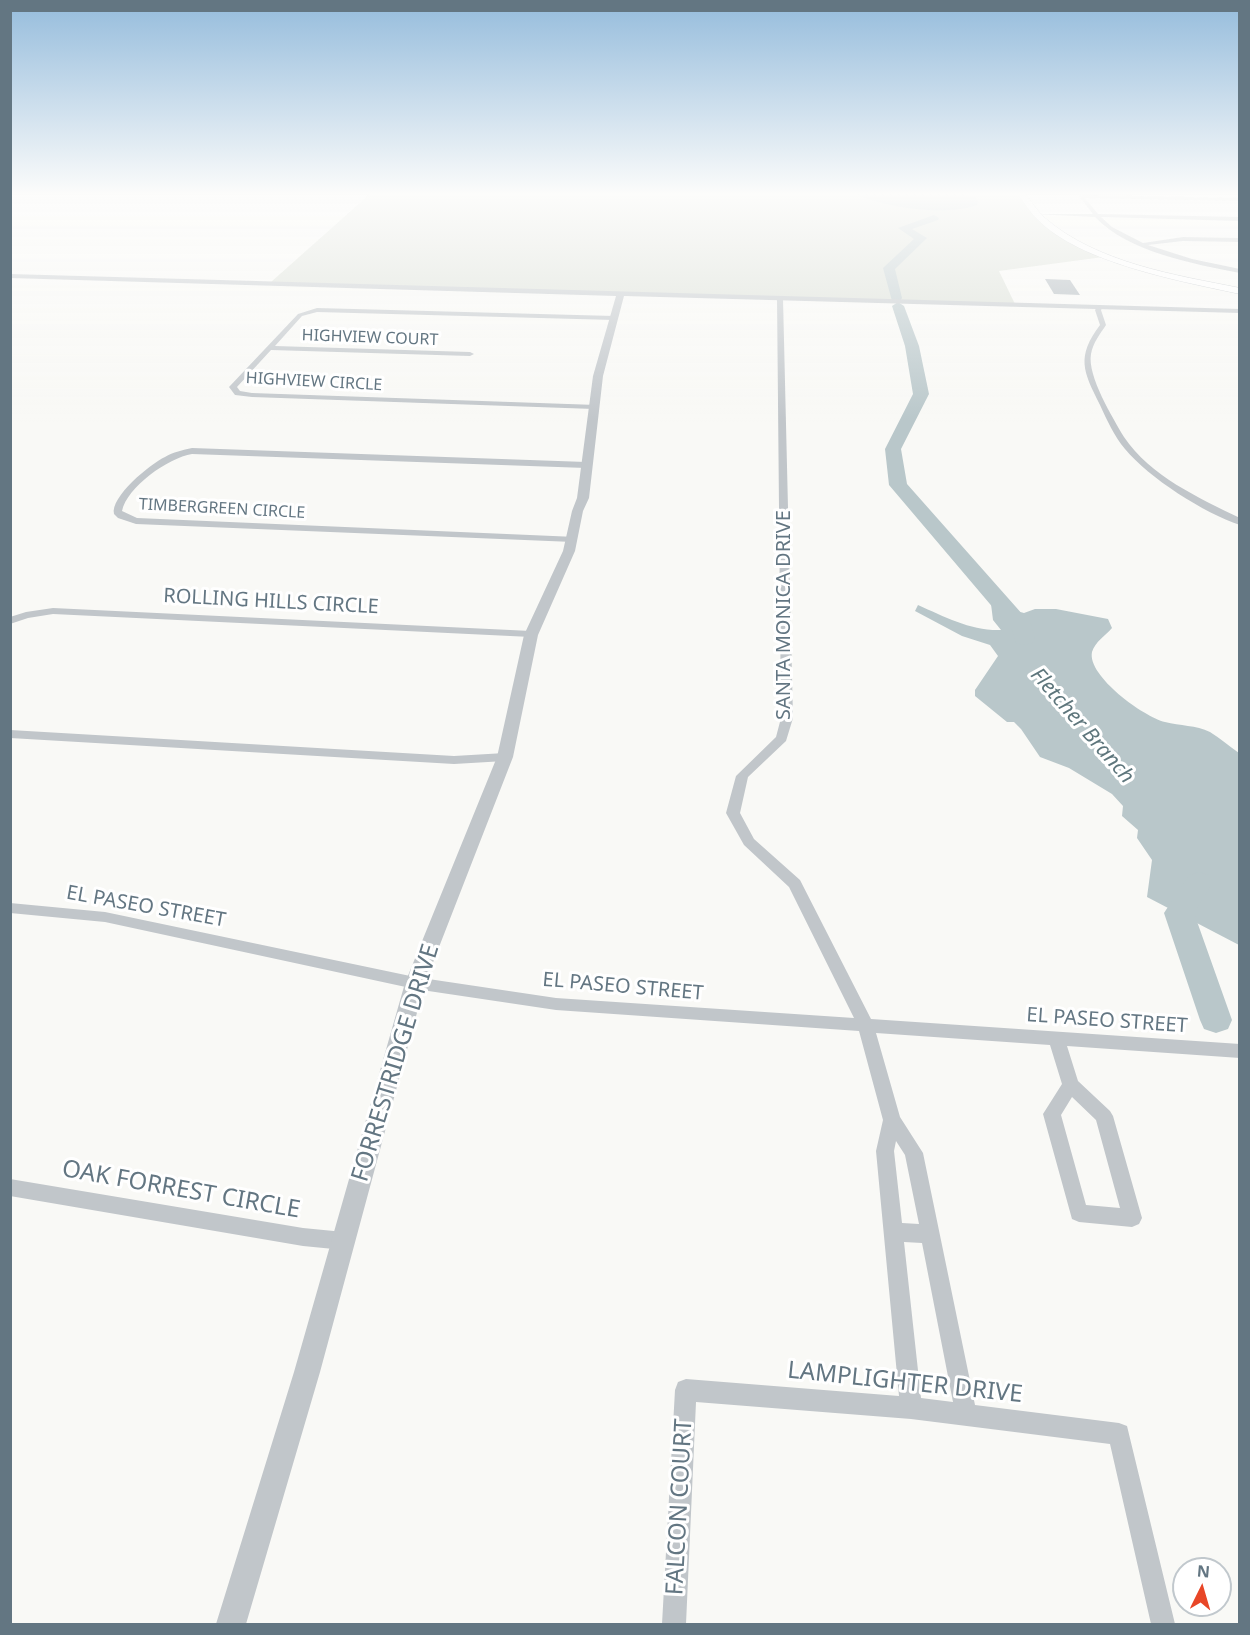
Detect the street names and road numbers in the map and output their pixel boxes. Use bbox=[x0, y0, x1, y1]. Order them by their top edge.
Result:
street label: HIGHVIEW COURT bbox=[301, 326, 439, 350]
street label: HIGHVIEW CIRCLE bbox=[245, 369, 383, 395]
street label: TIMBERGREEN CIRCLE bbox=[138, 495, 306, 523]
street label: SANTA MONICA DRIVE bbox=[772, 510, 796, 720]
street label: ROLLING HILLS CIRCLE bbox=[163, 584, 379, 620]
street label: EL PASEO STREET bbox=[64, 881, 228, 933]
street label: FORRESTRIDGE DRIVE bbox=[346, 941, 446, 1185]
street label: EL PASEO STREET bbox=[542, 968, 704, 1006]
street label: EL PASEO STREET bbox=[1026, 1003, 1188, 1039]
street label: OAK FORREST CIRCLE bbox=[60, 1155, 302, 1225]
street label: LAMPLIGHTER DRIVE bbox=[786, 1356, 1024, 1410]
street label: FALCON COURT bbox=[661, 1418, 699, 1596]

